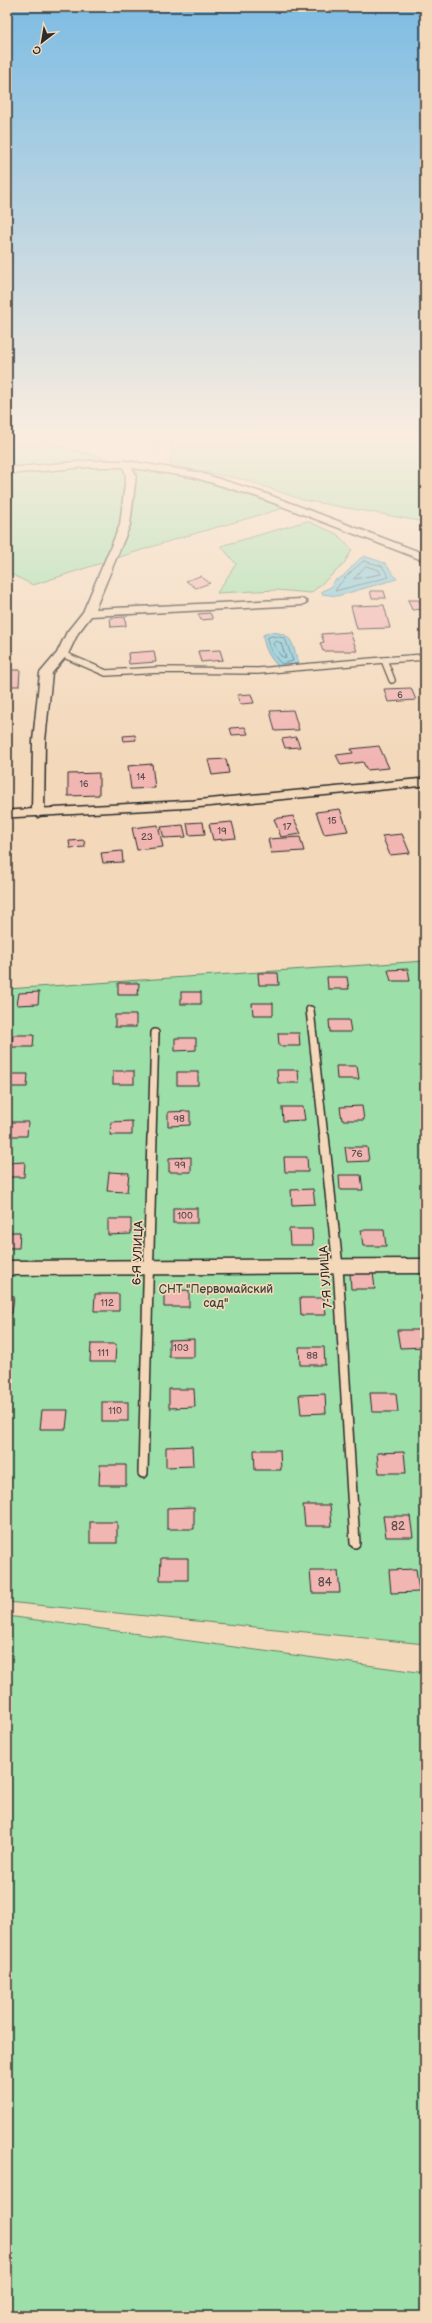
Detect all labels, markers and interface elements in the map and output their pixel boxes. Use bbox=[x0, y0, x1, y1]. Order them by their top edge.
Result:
north arrow bbox=[22, 22, 62, 62]
text: С bbox=[30, 42, 44, 58]
house number: 6 bbox=[397, 690, 403, 701]
house number: 14 bbox=[137, 772, 146, 783]
house number: 16 bbox=[80, 779, 89, 790]
house number: 15 bbox=[327, 815, 337, 827]
house number: 17 bbox=[283, 821, 291, 833]
house number: 19 bbox=[217, 825, 227, 837]
house number: 23 bbox=[141, 831, 153, 843]
house number: 98 bbox=[173, 1113, 185, 1125]
house number: 76 bbox=[351, 1148, 363, 1160]
house number: 99 bbox=[174, 1159, 186, 1171]
house number: 100 bbox=[177, 1210, 193, 1222]
street label: 6-Я УЛИЦА bbox=[129, 1220, 147, 1285]
street label: 7-Я УЛИЦА bbox=[316, 1244, 336, 1309]
park label: СНТ "Первомайский сад" bbox=[159, 1282, 273, 1311]
house number: 112 bbox=[100, 1297, 114, 1309]
house number: 103 bbox=[173, 1342, 189, 1354]
house number: 111 bbox=[97, 1347, 109, 1359]
house number: 88 bbox=[306, 1350, 318, 1362]
house number: 110 bbox=[108, 1405, 122, 1417]
house number: 82 bbox=[391, 1519, 405, 1534]
house number: 84 bbox=[318, 1575, 333, 1590]

